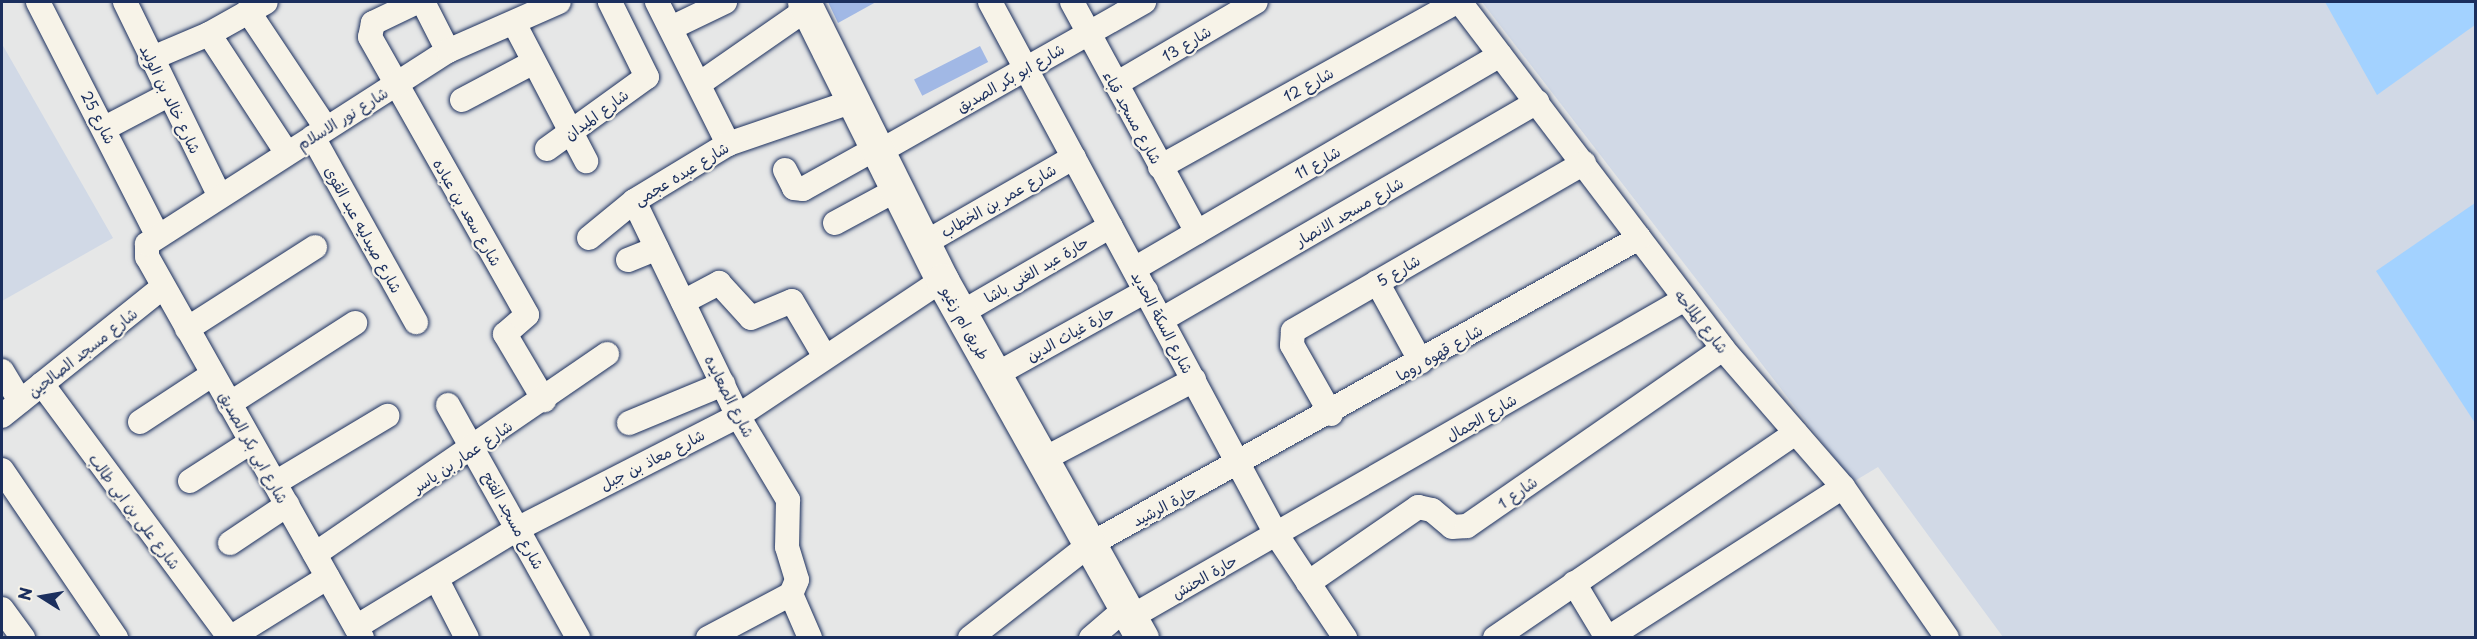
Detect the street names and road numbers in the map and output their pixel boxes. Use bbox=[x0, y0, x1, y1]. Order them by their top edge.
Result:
street label: شارع 13 bbox=[1158, 21, 1214, 65]
street label: شارع ابو بكر الصديق bbox=[953, 39, 1067, 115]
street label: شارع خالد بن الوليد bbox=[137, 42, 205, 156]
street label: شارع 12 bbox=[1280, 63, 1336, 105]
street label: شارع مسجد قباء bbox=[1100, 67, 1166, 167]
street label: شارع نور الاسلام bbox=[293, 83, 391, 153]
street label: شارع الميدان bbox=[560, 85, 632, 143]
street label: شارع 25 bbox=[78, 87, 120, 147]
street label: شارع عبده عجمى bbox=[630, 138, 732, 208]
street label: شارع 11 bbox=[1291, 142, 1343, 182]
street label: شارع سعد بن عباده bbox=[430, 155, 506, 269]
street label: شارع عمر بن الخطاب bbox=[937, 160, 1059, 240]
street label: شارع صيدليه عبد القوى bbox=[322, 162, 406, 296]
street label: شارع مسجد الانصار bbox=[1292, 173, 1406, 249]
street label: حارة عبد الغنى باشا bbox=[981, 232, 1091, 306]
street label: شارع 5 bbox=[1373, 250, 1423, 290]
street label: شارع السكة الحديد bbox=[1128, 268, 1198, 376]
street label: طريق ام زغيو bbox=[939, 283, 993, 363]
street label: شارع الملاحه bbox=[1672, 286, 1732, 356]
street label: حارة غياث الدين bbox=[1023, 301, 1117, 365]
street label: شارع مسجد الصالحين bbox=[24, 304, 140, 400]
street label: شارع قهوه روما bbox=[1393, 320, 1485, 384]
street label: شارع الصعايده bbox=[702, 352, 758, 440]
street label: شارع ابى بكر الصديق bbox=[216, 388, 292, 506]
street label: شارع الجمال bbox=[1443, 390, 1519, 444]
street label: شارع عمار بن ياسر bbox=[409, 416, 515, 496]
street label: شارع معاذ بن جبل bbox=[597, 425, 707, 493]
street label: شارع على بن ابى طالب bbox=[86, 450, 184, 572]
street label: شارع مسجد الفتح bbox=[480, 468, 548, 572]
street label: شارع 1 bbox=[1494, 472, 1540, 512]
street label: حارة الرشيد bbox=[1129, 481, 1199, 529]
street label: حارة الحنش bbox=[1168, 550, 1240, 602]

